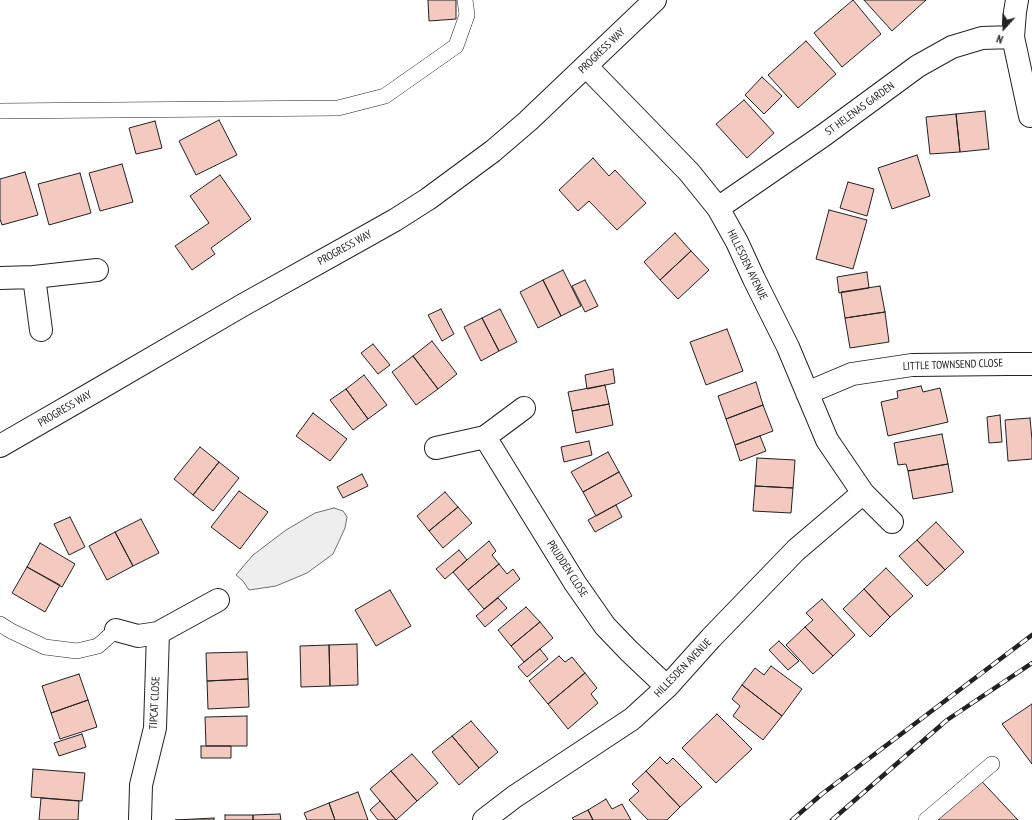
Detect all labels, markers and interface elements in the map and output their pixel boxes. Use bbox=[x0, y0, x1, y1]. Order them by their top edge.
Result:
north arrow bbox=[984, 8, 1024, 48]
street label: PROGRESS WAY bbox=[576, 25, 628, 77]
text: N bbox=[994, 32, 1005, 47]
street label: ST HELENAS GARDEN bbox=[823, 79, 897, 139]
street label: PROGRESS WAY bbox=[316, 228, 374, 268]
street label: HILLESDEN AVENUE bbox=[724, 228, 770, 302]
street label: LITTLE TOWNSEND CLOSE bbox=[903, 357, 1003, 373]
street label: PROGRESS WAY bbox=[36, 388, 94, 430]
street label: PRUDDEN CLOSE bbox=[544, 538, 590, 600]
street label: HILLESDEN AVENUE bbox=[652, 636, 714, 700]
street label: TIPCAT CLOSE bbox=[147, 676, 163, 730]

